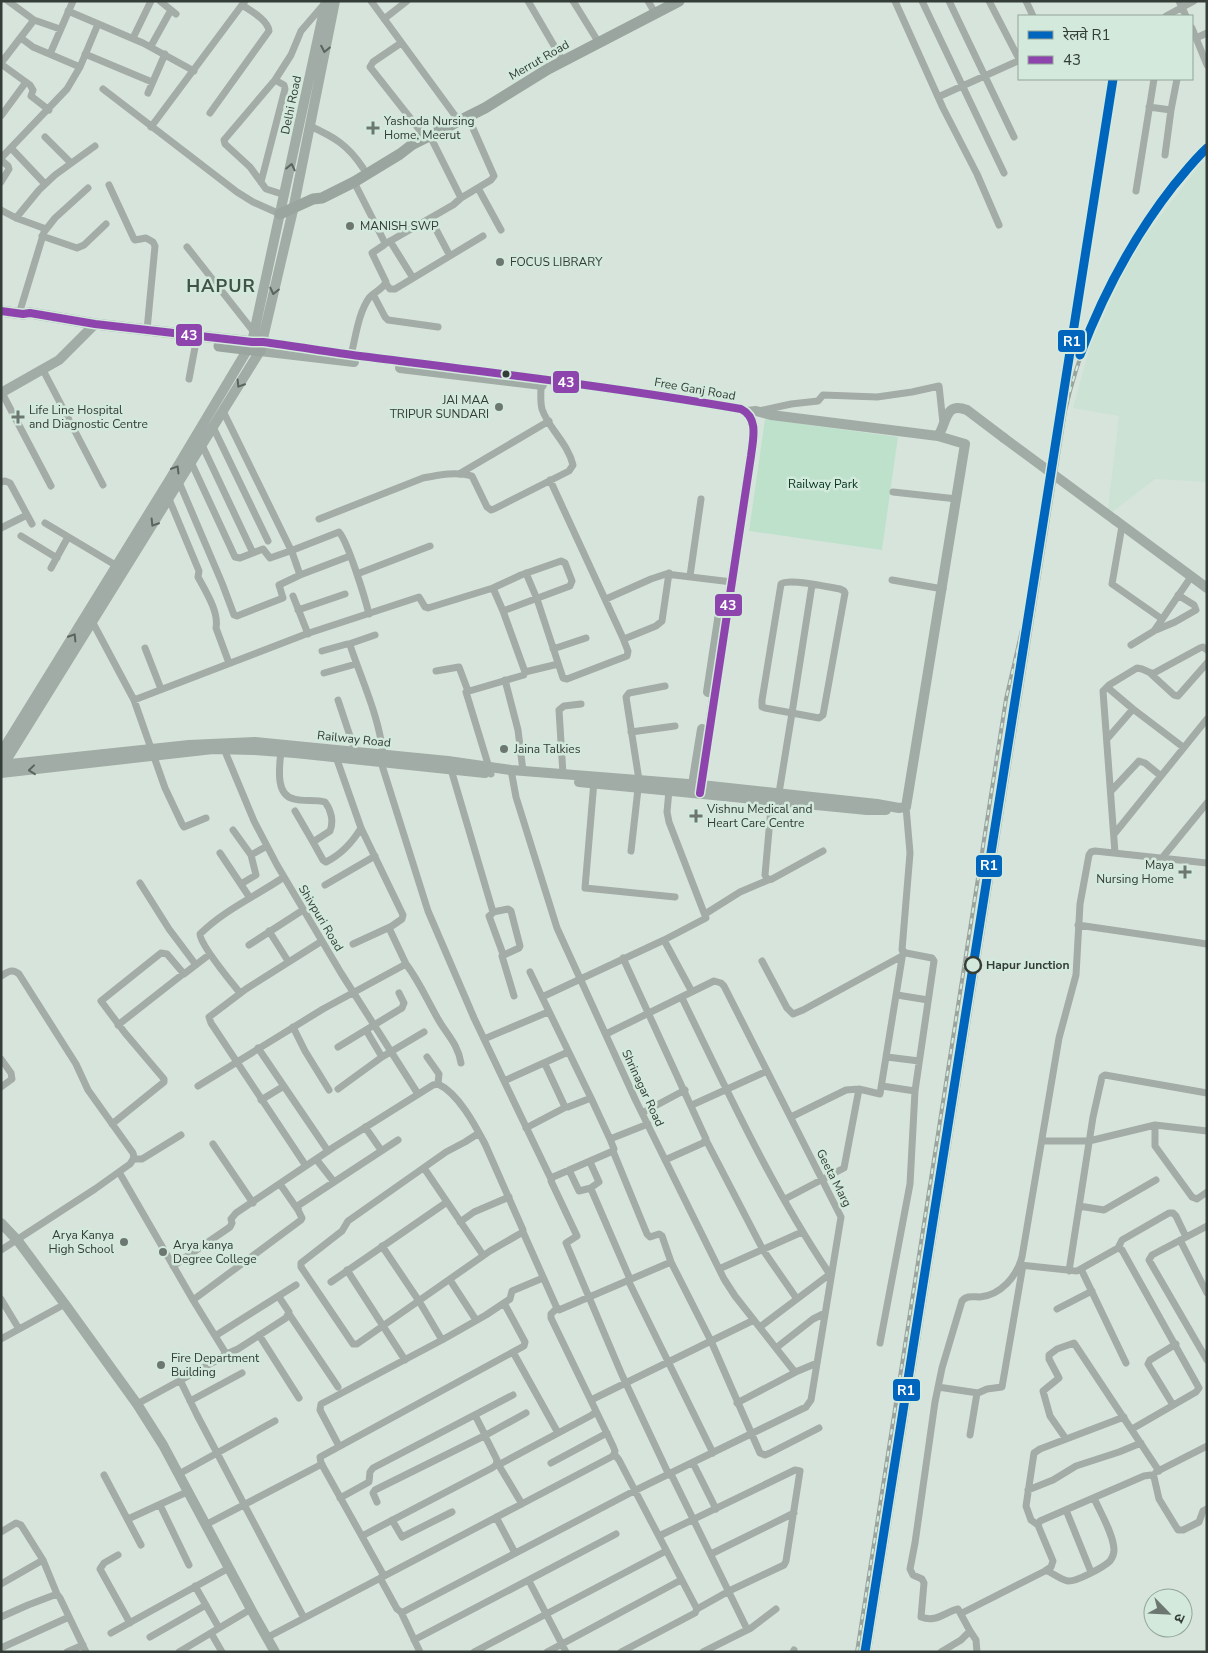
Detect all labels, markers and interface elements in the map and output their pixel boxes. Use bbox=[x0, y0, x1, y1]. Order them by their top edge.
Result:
legend bbox=[1018, 15, 1193, 80]
text: रेलवे R1 bbox=[1062, 25, 1111, 45]
street label: Merrut Road bbox=[506, 36, 572, 84]
one-way arrow bbox=[320, 45, 331, 53]
text: 43 bbox=[1063, 50, 1081, 70]
street label: Delhi Road bbox=[277, 74, 305, 136]
place label: Yashoda Nursing Home, Meerut bbox=[383, 113, 475, 143]
marker: Yashoda Nursing Home, Meerut bbox=[366, 121, 380, 135]
one-way arrow bbox=[285, 162, 296, 171]
place label: MANISH SWP bbox=[360, 218, 439, 234]
marker: MANISH SWP bbox=[344, 220, 356, 232]
place label: FOCUS LIBRARY bbox=[510, 254, 603, 270]
marker: FOCUS LIBRARY bbox=[494, 256, 506, 268]
district label: HAPUR bbox=[186, 274, 256, 298]
one-way arrow bbox=[269, 287, 280, 296]
line badge: 43 bbox=[175, 323, 203, 347]
text: 43 bbox=[181, 326, 197, 345]
line badge: R1 bbox=[1057, 329, 1086, 353]
text: R1 bbox=[1063, 332, 1081, 351]
unlabelled marker bbox=[501, 369, 511, 379]
line badge: 43 bbox=[552, 370, 580, 394]
text: 43 bbox=[558, 373, 574, 392]
street label: Free Ganj Road bbox=[653, 374, 737, 404]
one-way arrow bbox=[236, 379, 246, 388]
place label: JAI MAA TRIPUR SUNDARI bbox=[390, 392, 489, 422]
marker: JAI MAA TRIPUR SUNDARI bbox=[493, 401, 505, 413]
place label: Life Line Hospital and Diagnostic Centre bbox=[29, 402, 148, 432]
marker: Life Line Hospital and Diagnostic Centre bbox=[11, 410, 25, 424]
one-way arrow bbox=[170, 465, 180, 474]
park label: Railway Park bbox=[788, 476, 859, 492]
one-way arrow bbox=[151, 517, 161, 526]
line badge: 43 bbox=[714, 593, 743, 617]
text: 43 bbox=[720, 596, 736, 615]
one-way arrow bbox=[67, 634, 76, 643]
street label: Railway Road bbox=[316, 727, 392, 751]
place label: Jaina Talkies bbox=[513, 741, 581, 757]
marker: Jaina Talkies bbox=[498, 743, 510, 755]
one-way arrow bbox=[28, 764, 36, 775]
place label: Vishnu Medical and Heart Care Centre bbox=[706, 801, 812, 831]
marker: Vishnu Medical and Heart Care Centre bbox=[689, 809, 703, 823]
line badge: R1 bbox=[975, 854, 1003, 878]
text: R1 bbox=[980, 856, 998, 875]
place label: Maya Nursing Home bbox=[1096, 857, 1174, 887]
marker: Maya Nursing Home bbox=[1178, 865, 1192, 879]
street label: Shivpuri Road bbox=[295, 882, 347, 954]
marker: Hapur Junction bbox=[964, 956, 982, 974]
place label: Hapur Junction bbox=[986, 957, 1069, 973]
street label: Shrinagar Road bbox=[618, 1047, 668, 1129]
street label: Geeta Marg bbox=[813, 1146, 855, 1210]
place label: Arya Kanya High School bbox=[49, 1227, 114, 1257]
marker: Arya Kanya High School bbox=[118, 1236, 130, 1248]
place label: Arya kanya Degree College bbox=[173, 1237, 257, 1267]
marker: Arya kanya Degree College bbox=[157, 1246, 169, 1258]
place label: Fire Department Building bbox=[171, 1350, 260, 1380]
marker: Fire Department Building bbox=[155, 1359, 167, 1371]
line badge: R1 bbox=[892, 1378, 921, 1402]
text: R1 bbox=[897, 1381, 915, 1400]
north arrow bbox=[1143, 1588, 1193, 1638]
text: उ bbox=[1169, 1610, 1190, 1626]

